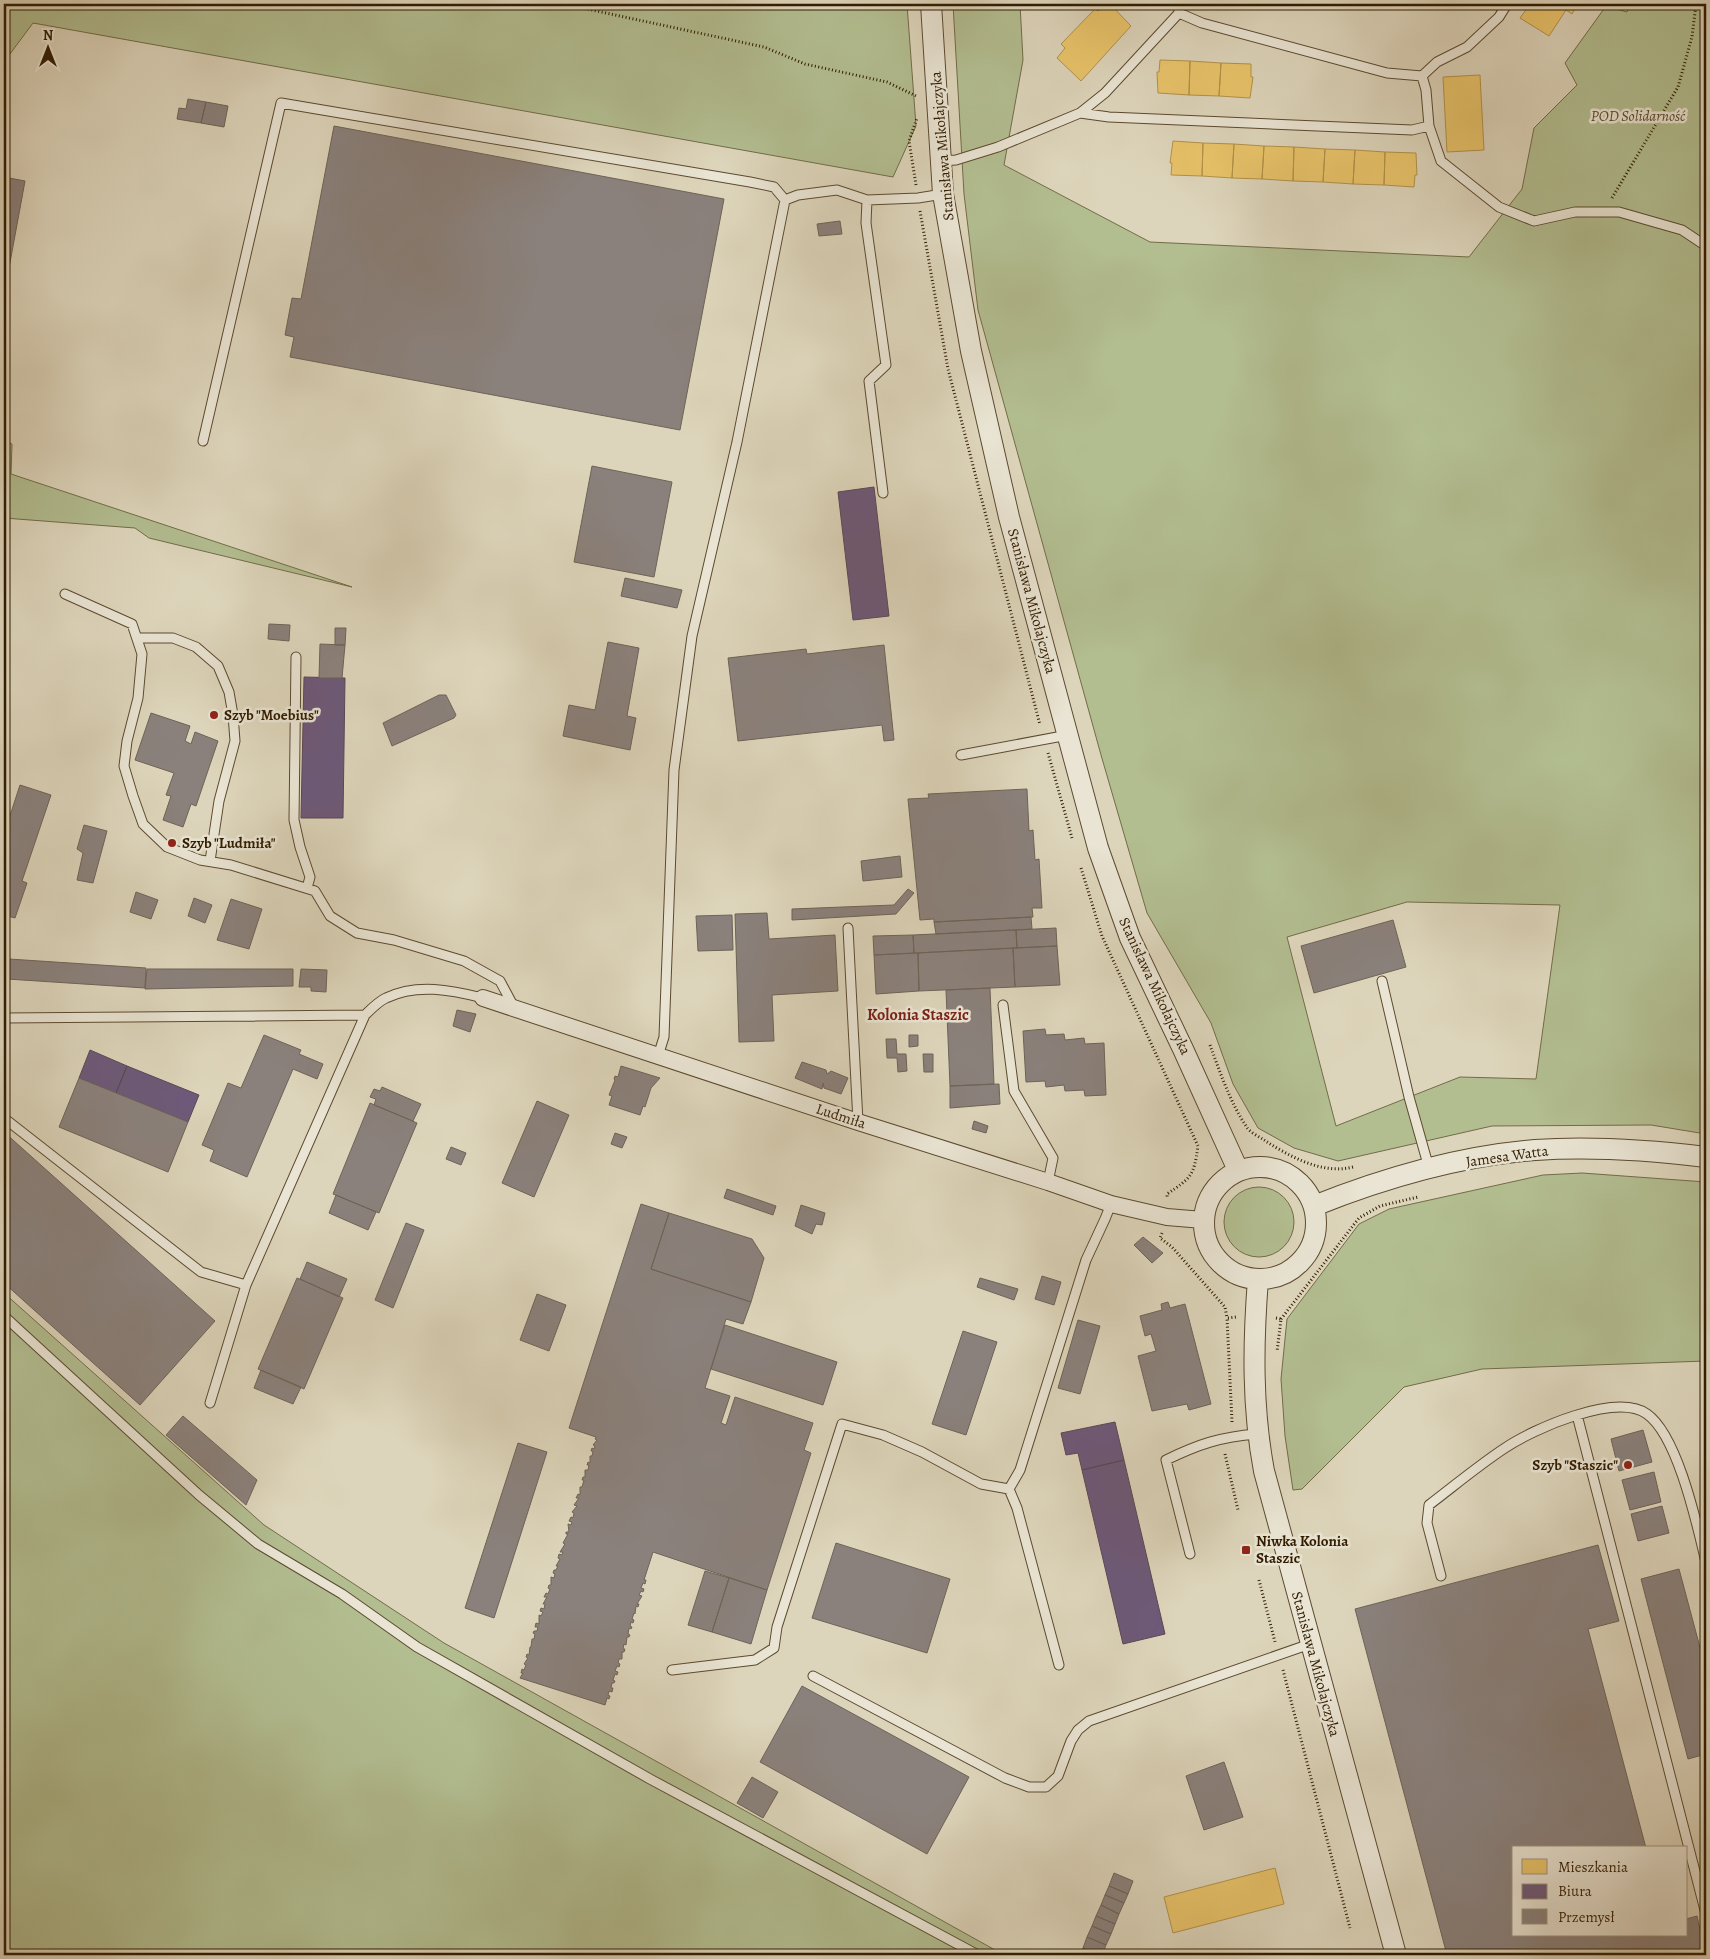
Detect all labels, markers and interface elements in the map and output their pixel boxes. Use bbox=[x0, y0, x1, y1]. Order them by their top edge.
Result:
north arrow bbox=[22, 22, 72, 72]
text: N bbox=[43, 26, 53, 45]
street label: Stanisława Mikołajczyka bbox=[926, 71, 958, 221]
park label: POD Solidarność bbox=[1591, 106, 1686, 126]
street label: Stanisława Mikołajczyka bbox=[1003, 526, 1061, 676]
place label: Szyb "Moebius" bbox=[224, 705, 319, 725]
marker: Szyb "Moebius" bbox=[208, 709, 220, 721]
place label: Szyb "Ludmiła" bbox=[182, 833, 276, 853]
marker: Szyb "Ludmiła" bbox=[166, 837, 178, 849]
street label: Stanisława Mikołajczyka bbox=[1114, 914, 1196, 1058]
district label: Kolonia Staszic bbox=[867, 1004, 969, 1026]
street label: Ludmiła bbox=[813, 1099, 869, 1133]
street label: Jamesa Watta bbox=[1464, 1140, 1550, 1172]
place label: Szyb "Staszic" bbox=[1532, 1455, 1618, 1475]
marker: Szyb "Staszic" bbox=[1622, 1459, 1634, 1471]
place label: Niwka Kolonia Staszic bbox=[1256, 1531, 1349, 1568]
marker: Niwka Kolonia Staszic bbox=[1240, 1544, 1252, 1556]
street label: Stanisława Mikołajczyka bbox=[1287, 1589, 1345, 1739]
legend bbox=[1512, 1846, 1688, 1936]
text: Mieszkania bbox=[1558, 1857, 1628, 1877]
text: Biura bbox=[1558, 1881, 1592, 1901]
text: Przemysł bbox=[1558, 1907, 1614, 1927]

